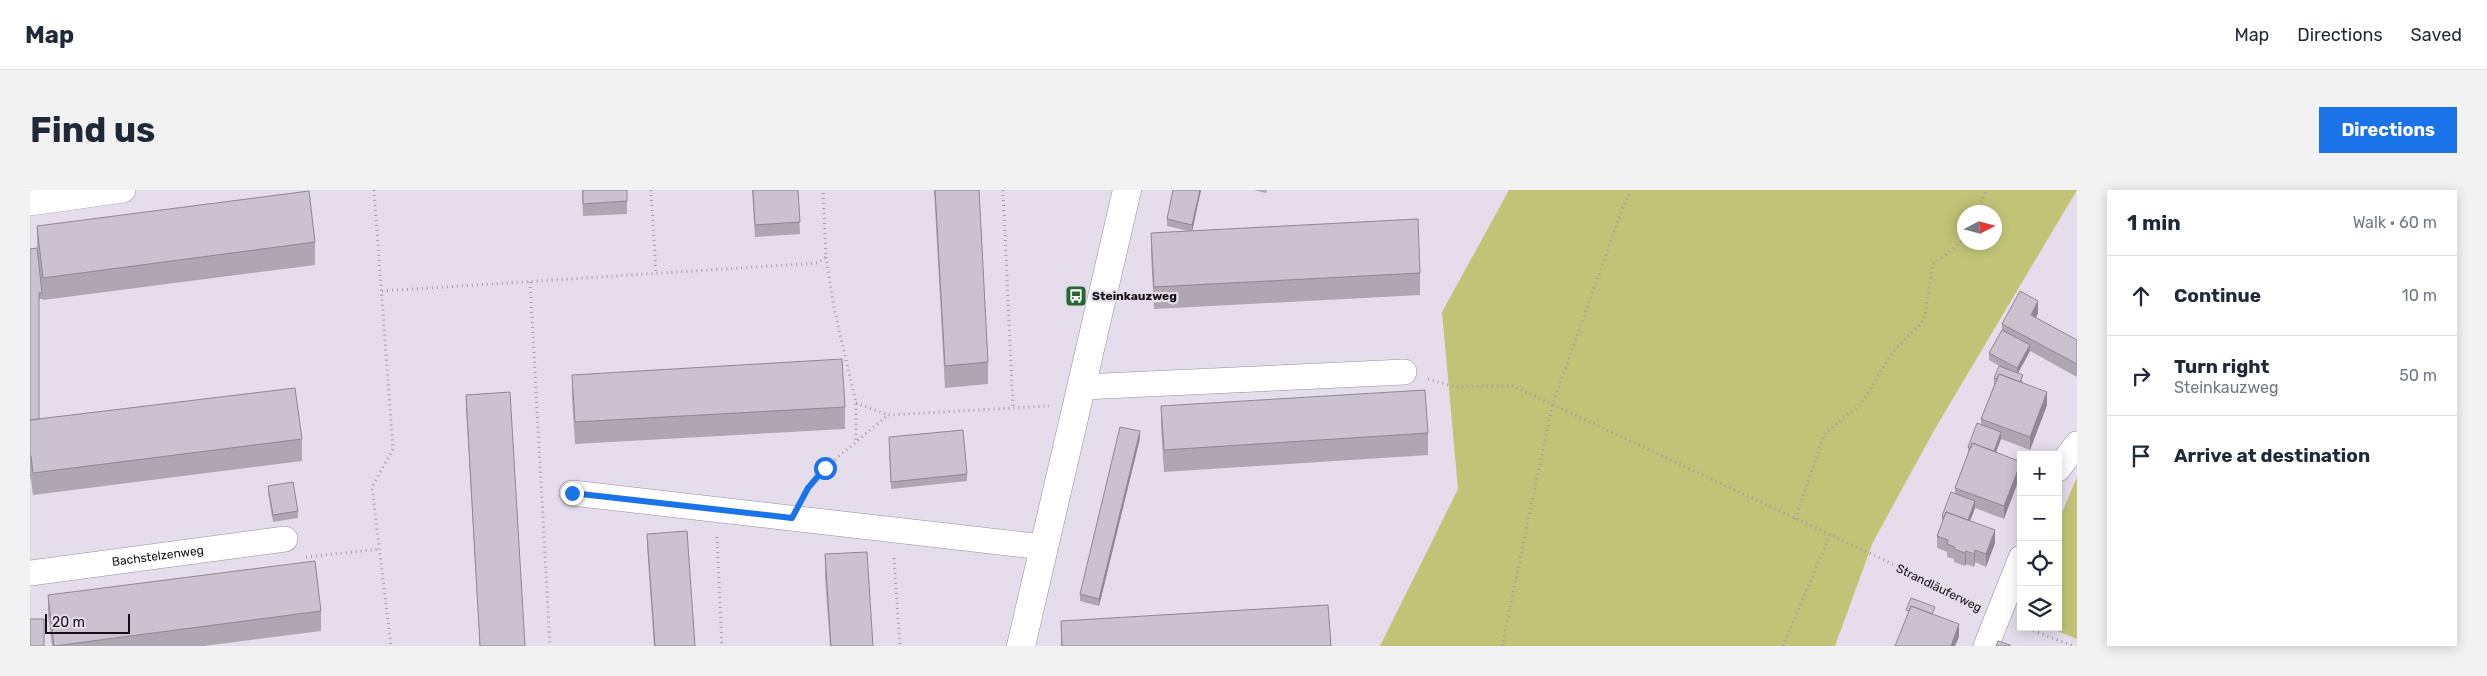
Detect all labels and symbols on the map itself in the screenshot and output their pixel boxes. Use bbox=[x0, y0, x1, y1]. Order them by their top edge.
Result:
north arrow bbox=[1957, 205, 2002, 250]
bus stop icon: Steinkauzweg bbox=[1064, 284, 1088, 308]
place label: Steinkauzweg bbox=[1092, 289, 1177, 303]
route start bbox=[814, 457, 837, 480]
route end bbox=[561, 482, 584, 505]
street label: Bachstelzenweg bbox=[111, 543, 205, 569]
street label: Strandläuferweg bbox=[1894, 561, 1984, 615]
scale bar bbox=[45, 611, 130, 634]

